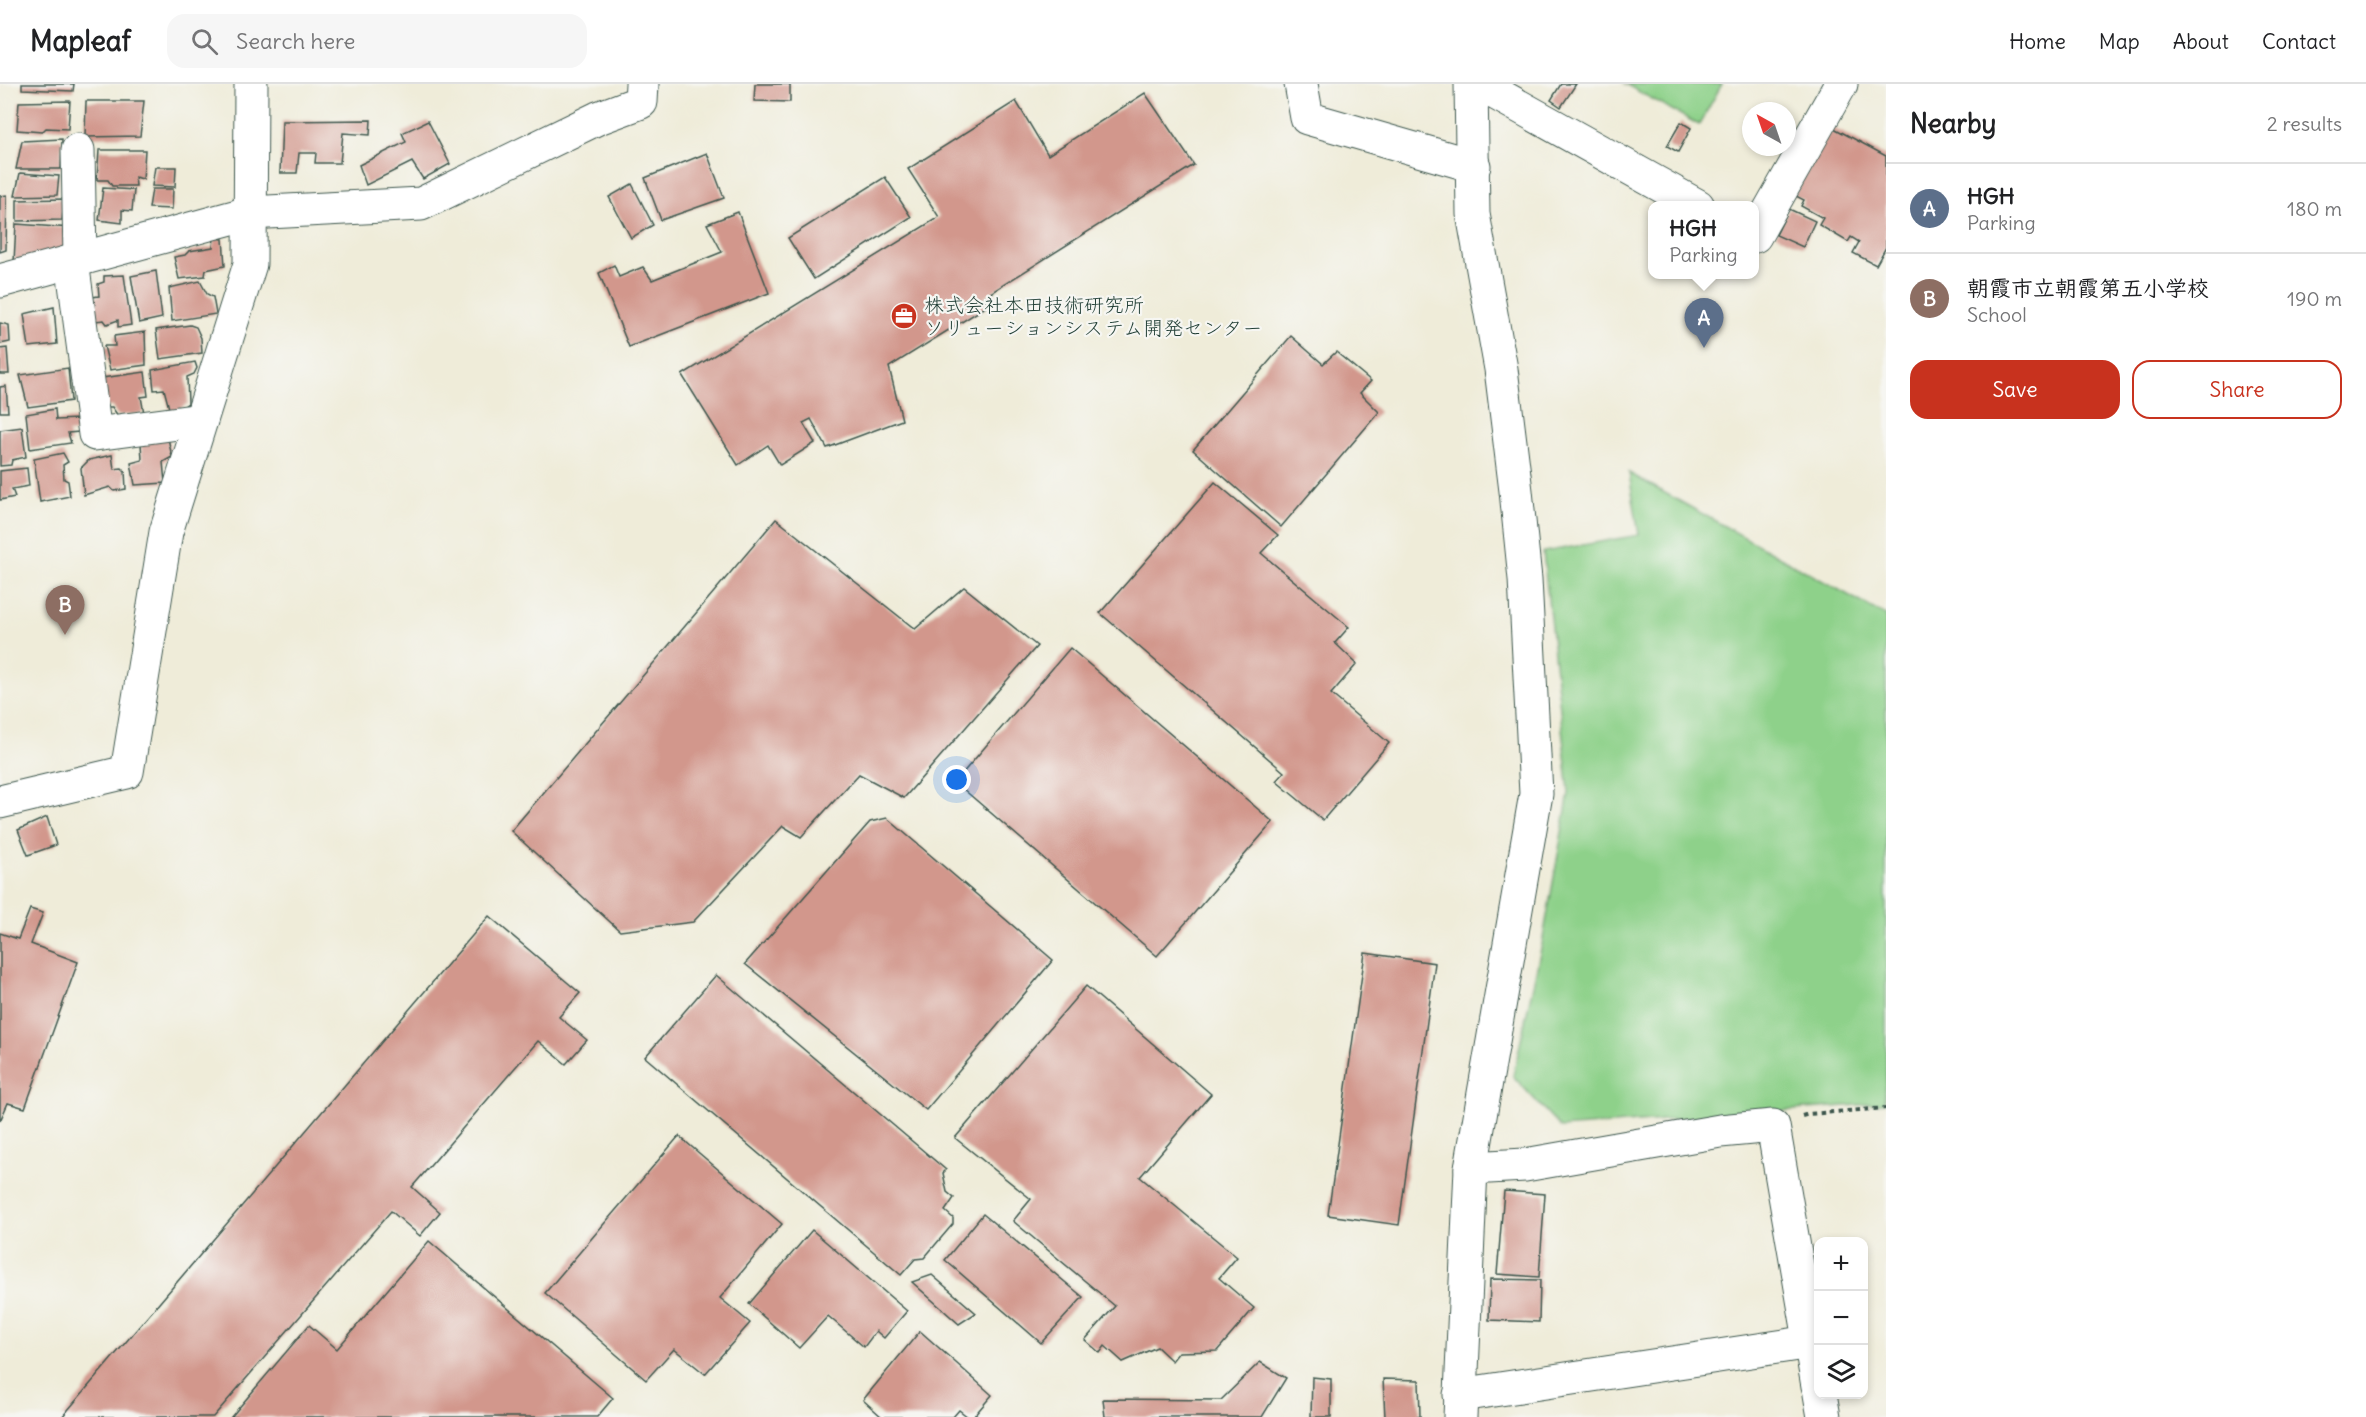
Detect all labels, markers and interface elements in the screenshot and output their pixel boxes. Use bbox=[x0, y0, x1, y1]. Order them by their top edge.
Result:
search box bbox=[167, 14, 587, 68]
text: Mapleaf bbox=[30, 23, 131, 59]
icon: search bbox=[188, 25, 221, 58]
text: Search here bbox=[236, 27, 355, 55]
text: Home bbox=[2009, 28, 2066, 55]
text: Map bbox=[2099, 28, 2140, 55]
text: About bbox=[2173, 28, 2229, 55]
text: Contact bbox=[2262, 28, 2336, 55]
north arrow bbox=[1742, 102, 1796, 156]
text: Nearby bbox=[1910, 107, 1996, 140]
text: 2 results bbox=[2267, 111, 2342, 136]
text: HGH bbox=[1967, 182, 2014, 210]
text: A bbox=[1923, 196, 1936, 221]
text: 180 m bbox=[2287, 196, 2342, 221]
popup bbox=[1648, 201, 1759, 279]
text: Parking bbox=[1967, 210, 2036, 235]
text: HGH bbox=[1669, 214, 1717, 242]
text: Parking bbox=[1669, 242, 1738, 267]
text: 朝霞市立朝霞第五小学校 bbox=[1967, 274, 2209, 302]
text: B bbox=[1923, 286, 1936, 311]
text: 190 m bbox=[2287, 286, 2342, 311]
place label: 株式会社本田技術研究所 ソリューションシステム開発センター bbox=[924, 292, 1262, 340]
pin: A bbox=[1684, 298, 1724, 348]
office icon: 株式会社本田技術研究所 ソリューションシステム開発センター bbox=[889, 301, 919, 331]
text: School bbox=[1967, 302, 2027, 327]
button: Save bbox=[1910, 360, 2120, 419]
button: Share bbox=[2132, 360, 2342, 419]
pin: B bbox=[46, 586, 84, 635]
your location bbox=[942, 765, 971, 794]
map controls bbox=[1814, 1237, 1868, 1399]
button: + bbox=[1814, 1237, 1868, 1291]
button: − bbox=[1814, 1291, 1868, 1345]
button: layers bbox=[1814, 1345, 1868, 1399]

